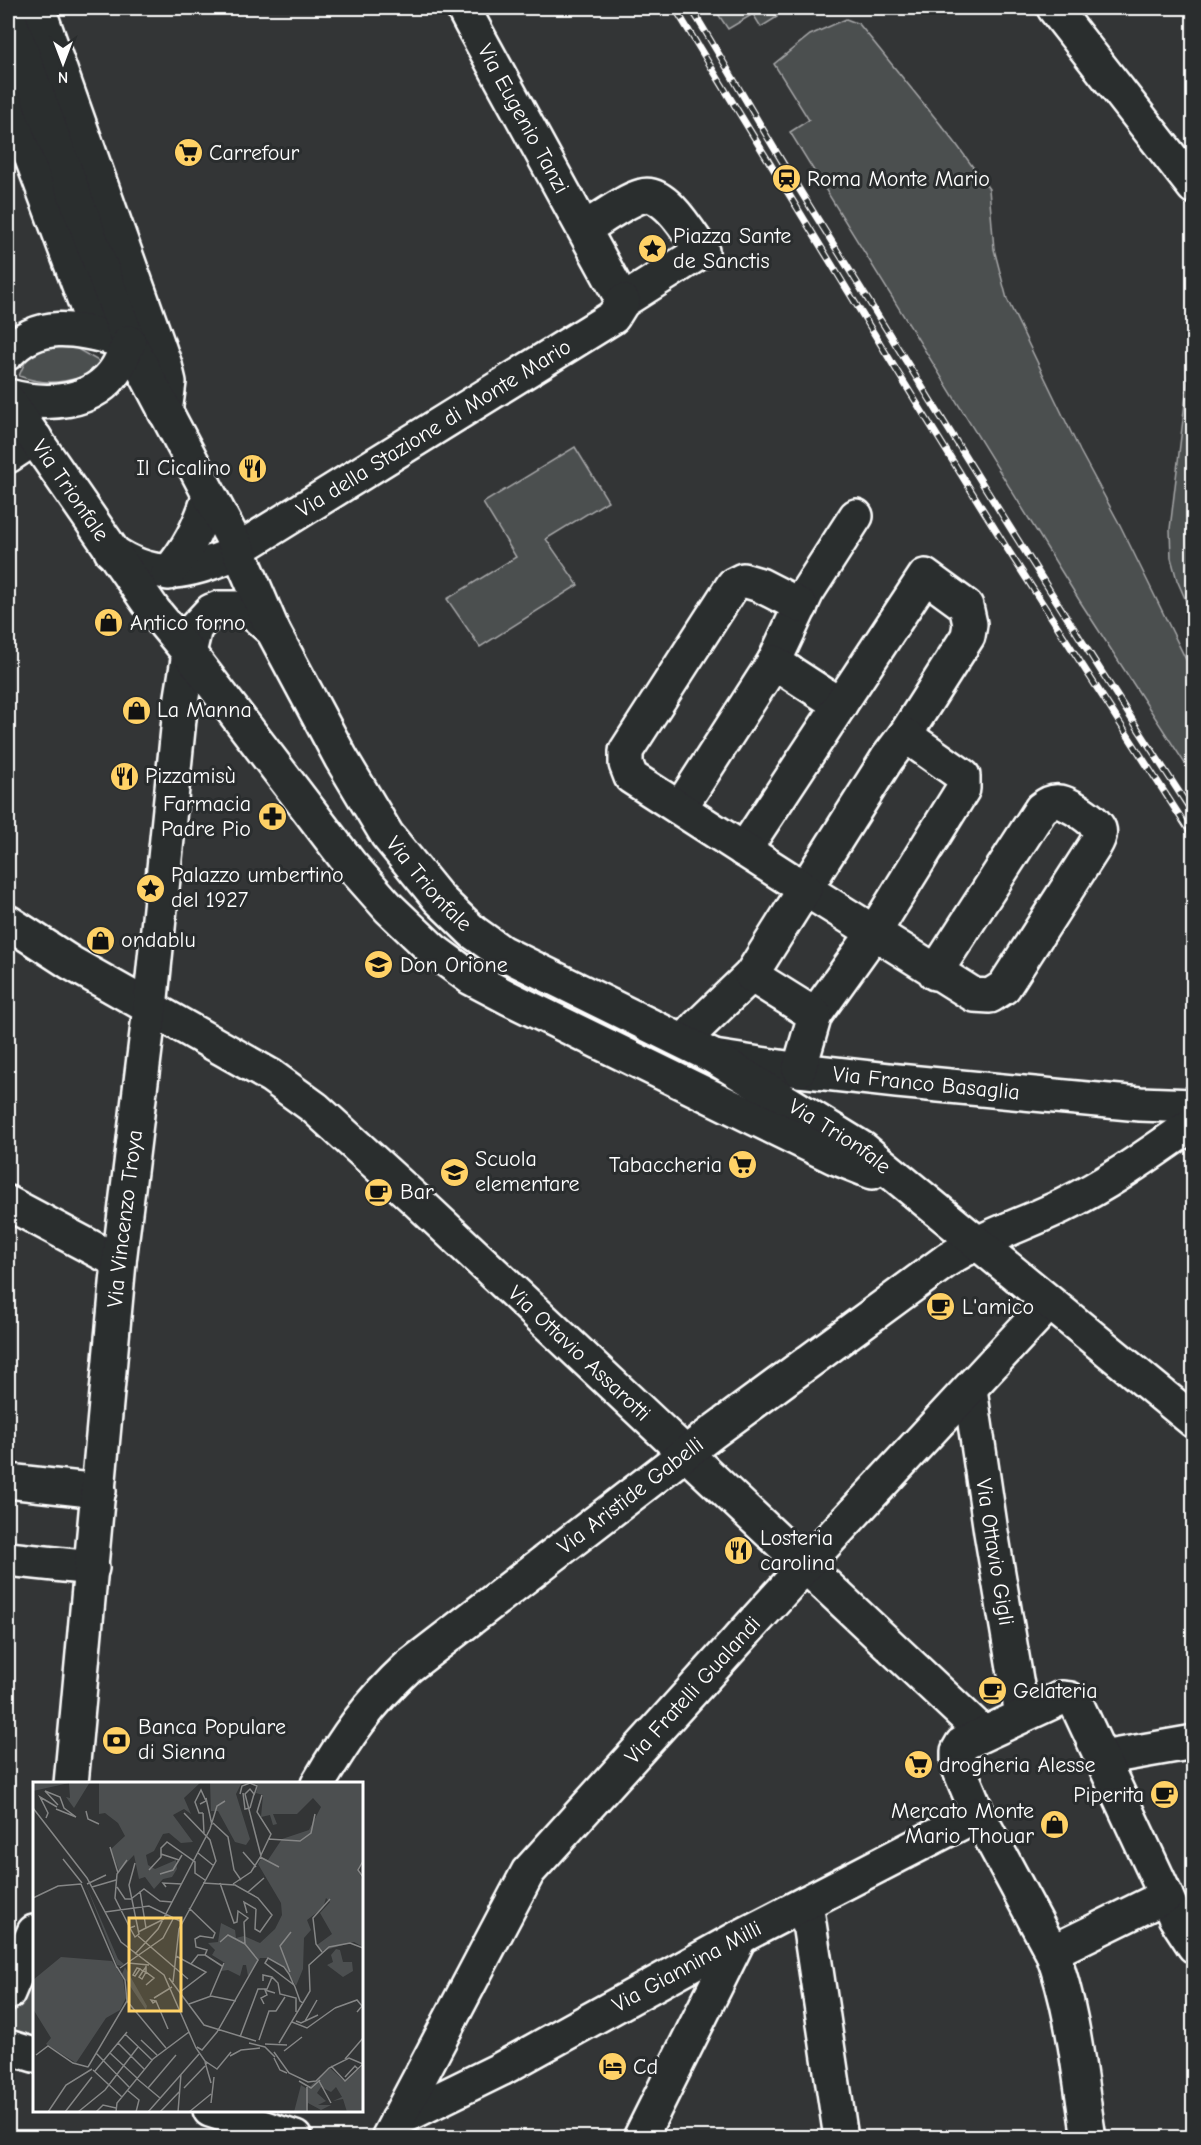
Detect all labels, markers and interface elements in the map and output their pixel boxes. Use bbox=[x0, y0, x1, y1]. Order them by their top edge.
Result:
north arrow bbox=[33, 33, 93, 93]
street label: Via Eugenio Tanzi bbox=[472, 39, 575, 198]
text: N bbox=[58, 68, 68, 86]
supermarket icon: Carrefour bbox=[172, 137, 204, 169]
place label: Carrefour bbox=[209, 140, 300, 166]
station icon: Roma Monte Mario bbox=[770, 163, 802, 195]
place label: Roma Monte Mario bbox=[807, 166, 990, 192]
place label: Piazza Sante de Sanctis bbox=[673, 223, 791, 274]
place icon: Piazza Sante de Sanctis bbox=[636, 233, 668, 265]
street label: Via della Stazione di Monte Mario bbox=[292, 333, 576, 523]
street label: Via Trionfale bbox=[26, 435, 115, 546]
restaurant icon: Il Cicalino bbox=[236, 452, 268, 484]
place label: Il Cicalino bbox=[136, 455, 231, 481]
shop icon: Antico forno bbox=[93, 607, 125, 639]
place label: Antico forno bbox=[130, 610, 246, 636]
shop icon: La Manna bbox=[120, 694, 152, 726]
place label: La Manna bbox=[157, 697, 252, 723]
restaurant icon: Pizzamisù bbox=[108, 760, 140, 792]
place label: Pizzamisù bbox=[145, 763, 236, 789]
place label: Farmacia Padre Pio bbox=[161, 791, 251, 842]
pharmacy icon: Farmacia Padre Pio bbox=[256, 801, 288, 833]
street label: Via Trionfale bbox=[381, 831, 477, 937]
place label: Palazzo umbertino del 1927 bbox=[171, 862, 344, 913]
place icon: Palazzo umbertino del 1927 bbox=[134, 872, 166, 904]
shop icon: ondablu bbox=[84, 924, 116, 956]
place label: ondablu bbox=[121, 927, 196, 953]
school or university icon: Don Orione bbox=[363, 949, 395, 981]
place label: Don Orione bbox=[400, 952, 508, 978]
street label: Via Franco Basaglia bbox=[831, 1061, 1021, 1106]
street label: Via Trionfale bbox=[784, 1093, 896, 1180]
street label: Via Vincenzo Troya bbox=[102, 1128, 148, 1309]
place label: Scuola elementare bbox=[475, 1146, 580, 1197]
supermarket icon: Tabaccheria bbox=[727, 1149, 759, 1181]
place label: Tabaccheria bbox=[609, 1152, 722, 1178]
school or university icon: Scuola elementare bbox=[438, 1156, 470, 1188]
cafe icon: Bar bbox=[363, 1176, 395, 1208]
place label: Bar bbox=[400, 1179, 434, 1205]
street label: Via Ottavio Assarotti bbox=[503, 1280, 656, 1427]
cafe icon: L'amico bbox=[925, 1291, 957, 1323]
place label: L'amico bbox=[962, 1294, 1034, 1320]
street label: Via Aristide Gabelli bbox=[552, 1431, 709, 1560]
street label: Via Ottavio Gigli bbox=[970, 1477, 1020, 1628]
place label: Losteria carolina bbox=[760, 1525, 835, 1576]
restaurant icon: Losteria carolina bbox=[723, 1535, 755, 1567]
street label: Via Fratelli Gualandi bbox=[619, 1611, 766, 1769]
cafe icon: Gelateria bbox=[976, 1675, 1008, 1707]
place label: Gelateria bbox=[1013, 1678, 1098, 1704]
place label: Banca Populare di Sienna bbox=[138, 1714, 286, 1765]
bank icon: Banca Populare di Sienna bbox=[101, 1724, 133, 1756]
supermarket icon: drogheria Alesse bbox=[902, 1749, 934, 1781]
place label: drogheria Alesse bbox=[939, 1752, 1095, 1778]
cafe icon: Piperita bbox=[1149, 1779, 1181, 1811]
inset map bbox=[33, 1782, 363, 2112]
place label: Piperita bbox=[1073, 1782, 1144, 1808]
place label: Mercato Monte Mario Thouar bbox=[891, 1798, 1034, 1849]
shop icon: Mercato Monte Mario Thouar bbox=[1039, 1808, 1071, 1840]
street label: Via Giannina Milli bbox=[608, 1915, 766, 2018]
hotel icon: Cd bbox=[596, 2051, 628, 2083]
place label: Cd bbox=[633, 2054, 658, 2080]

